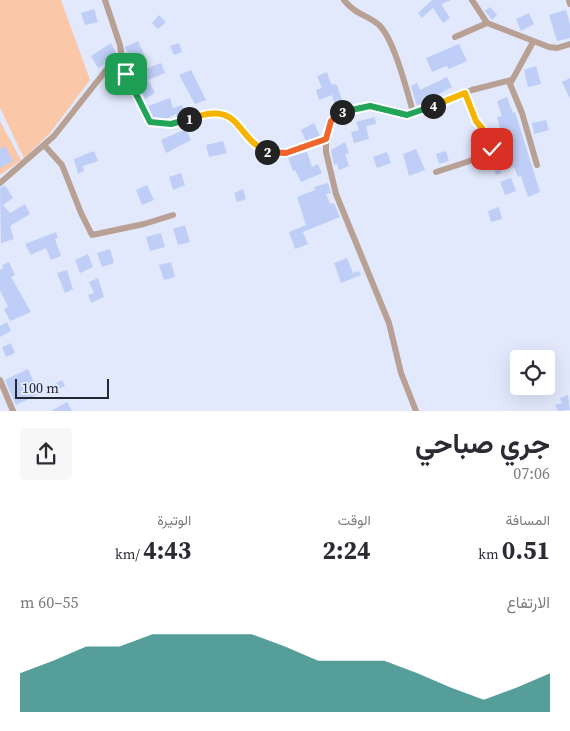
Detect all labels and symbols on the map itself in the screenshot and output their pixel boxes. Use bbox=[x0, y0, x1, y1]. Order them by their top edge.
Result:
pin bbox=[105, 53, 147, 95]
pin: 4 bbox=[420, 94, 446, 118]
pin: 3 bbox=[330, 100, 354, 124]
pin: 1 bbox=[176, 106, 202, 132]
pin bbox=[471, 128, 513, 170]
pin: 2 bbox=[254, 140, 280, 164]
scale bar bbox=[15, 376, 109, 399]

